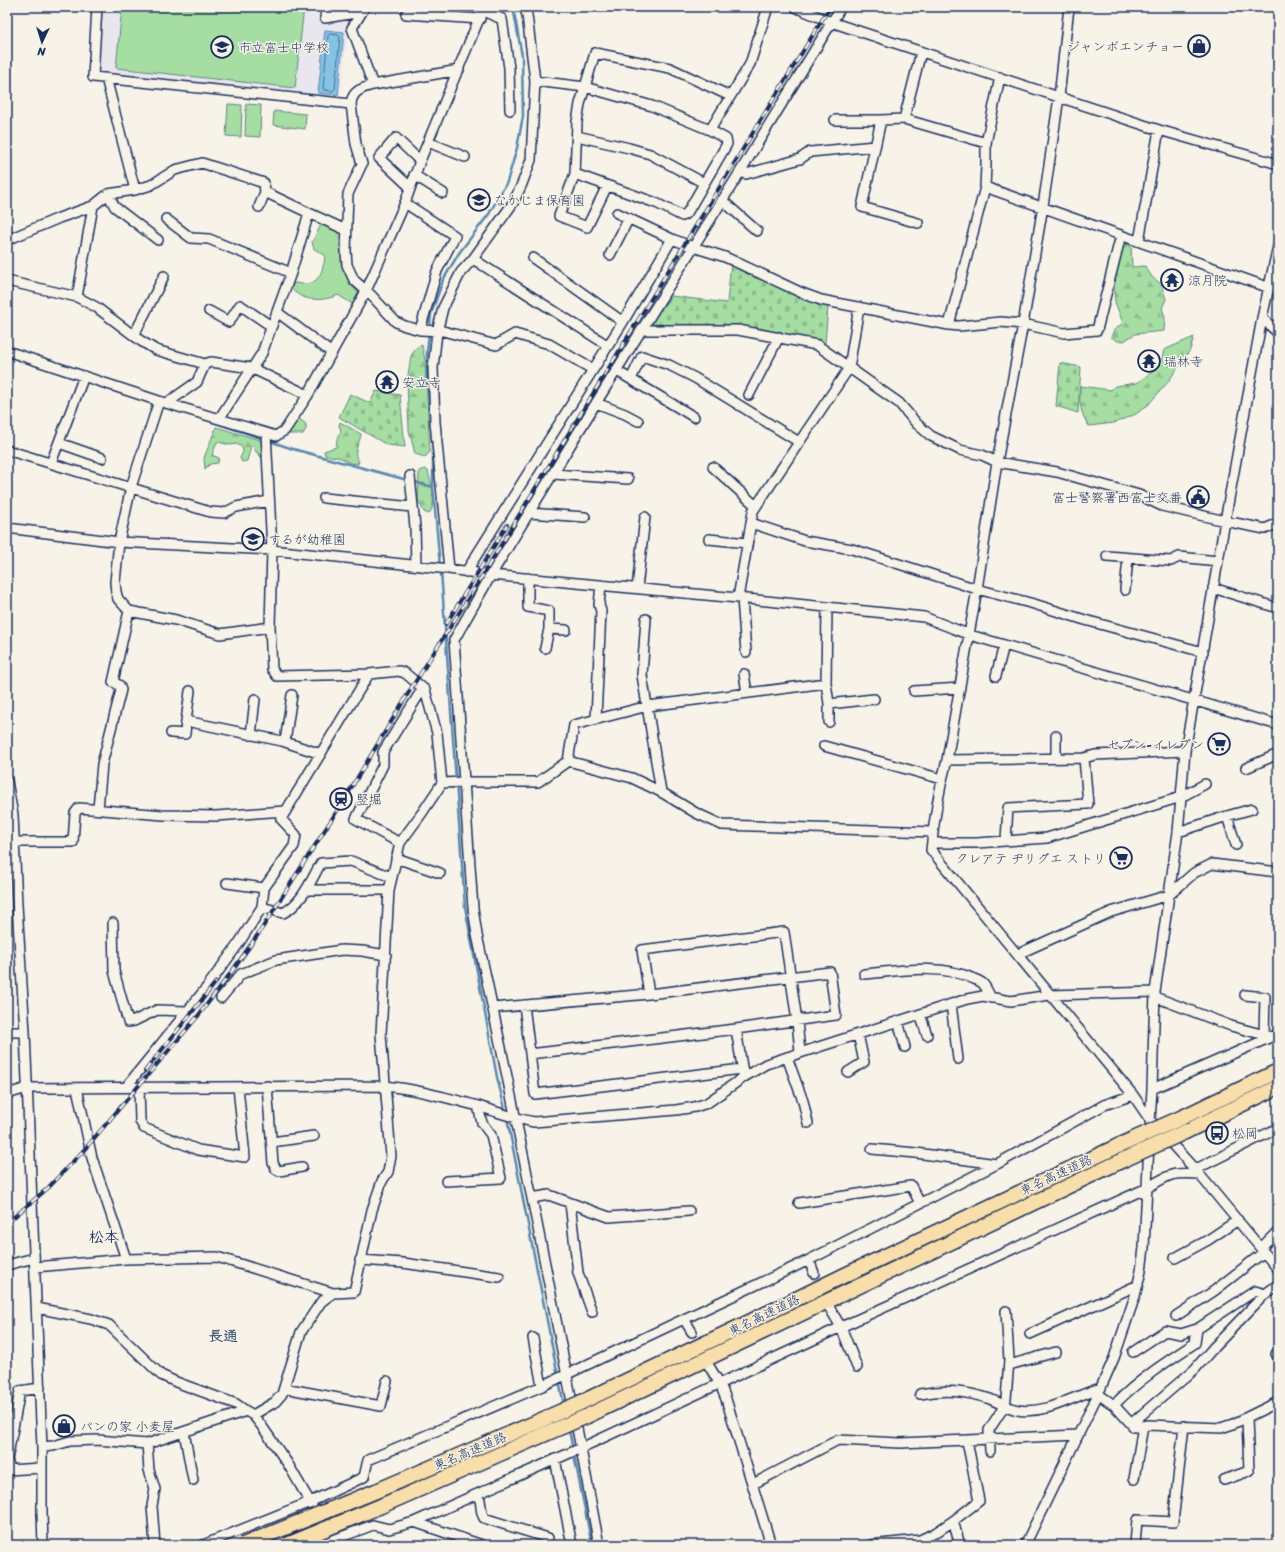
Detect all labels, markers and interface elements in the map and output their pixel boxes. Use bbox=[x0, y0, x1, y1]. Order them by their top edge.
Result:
north arrow bbox=[22, 22, 62, 62]
shop icon: ジャンボエンチョー bbox=[1186, 33, 1212, 59]
school or university icon: 市立富士中学校 bbox=[209, 34, 235, 60]
place label: ジャンボエンチョー bbox=[1067, 35, 1184, 58]
place label: 市立富士中学校 bbox=[238, 36, 329, 59]
text: N bbox=[36, 42, 47, 61]
school or university icon: なかじま保育園 bbox=[466, 187, 492, 213]
place label: なかじま保育園 bbox=[494, 189, 585, 212]
temple icon: 涼月院 bbox=[1159, 267, 1185, 293]
place label: 涼月院 bbox=[1188, 269, 1227, 292]
temple icon: 瑞林寺 bbox=[1136, 348, 1162, 374]
place label: 瑞林寺 bbox=[1164, 350, 1203, 373]
temple icon: 安立寺 bbox=[374, 369, 400, 395]
place label: 安立寺 bbox=[402, 371, 441, 394]
public building icon: 富士警察署西富士交番 bbox=[1185, 484, 1211, 510]
place label: 富士警察署西富士交番 bbox=[1052, 486, 1182, 509]
school or university icon: するが幼稚園 bbox=[240, 526, 266, 552]
place label: するが幼稚園 bbox=[268, 528, 346, 551]
supermarket icon: セブン-イレブン bbox=[1206, 731, 1232, 757]
place label: セブン-イレブン bbox=[1107, 733, 1204, 756]
station icon: 竪堀 bbox=[328, 786, 354, 812]
place label: 竪堀 bbox=[356, 788, 382, 811]
supermarket icon: クレアテ ヂリグエ ストリ bbox=[1108, 845, 1134, 871]
place label: クレアテ ヂリグエ ストリ bbox=[955, 847, 1106, 870]
bus stop icon: 松岡 bbox=[1204, 1120, 1230, 1146]
place label: 松岡 bbox=[1232, 1122, 1258, 1145]
street label: 東名高速道路 bbox=[1016, 1148, 1096, 1202]
district label: 松本 bbox=[89, 1224, 119, 1250]
street label: 東名高速道路 bbox=[724, 1288, 804, 1342]
district label: 長通 bbox=[208, 1323, 238, 1349]
shop icon: パンの家 小麦屋 bbox=[51, 1413, 77, 1439]
place label: パンの家 小麦屋 bbox=[80, 1415, 174, 1438]
street label: 東名高速道路 bbox=[430, 1425, 510, 1477]

